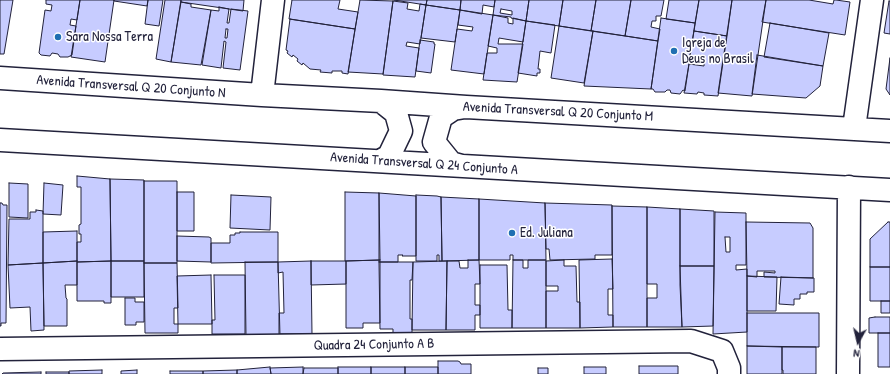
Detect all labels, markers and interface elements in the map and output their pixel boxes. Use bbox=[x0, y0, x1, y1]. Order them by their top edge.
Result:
place label: Sara Nossa Terra bbox=[66, 29, 153, 45]
marker: Sara Nossa Terra bbox=[53, 32, 63, 42]
place label: Igreja de Deus no Brasil bbox=[682, 35, 754, 68]
marker: Igreja de Deus no Brasil bbox=[669, 46, 679, 56]
street label: Avenida Transversal Q 20 Conjunto N bbox=[36, 72, 226, 102]
street label: Avenida Transversal Q 20 Conjunto M bbox=[462, 99, 654, 125]
street label: Avenida Transversal Q 24 Conjunto A bbox=[330, 149, 518, 179]
place label: Ed. Juliana bbox=[520, 225, 573, 241]
marker: Ed. Juliana bbox=[507, 228, 517, 238]
north arrow bbox=[838, 322, 878, 362]
street label: Quadra 24 Conjunto A B bbox=[314, 336, 434, 354]
text: N bbox=[852, 347, 860, 361]

